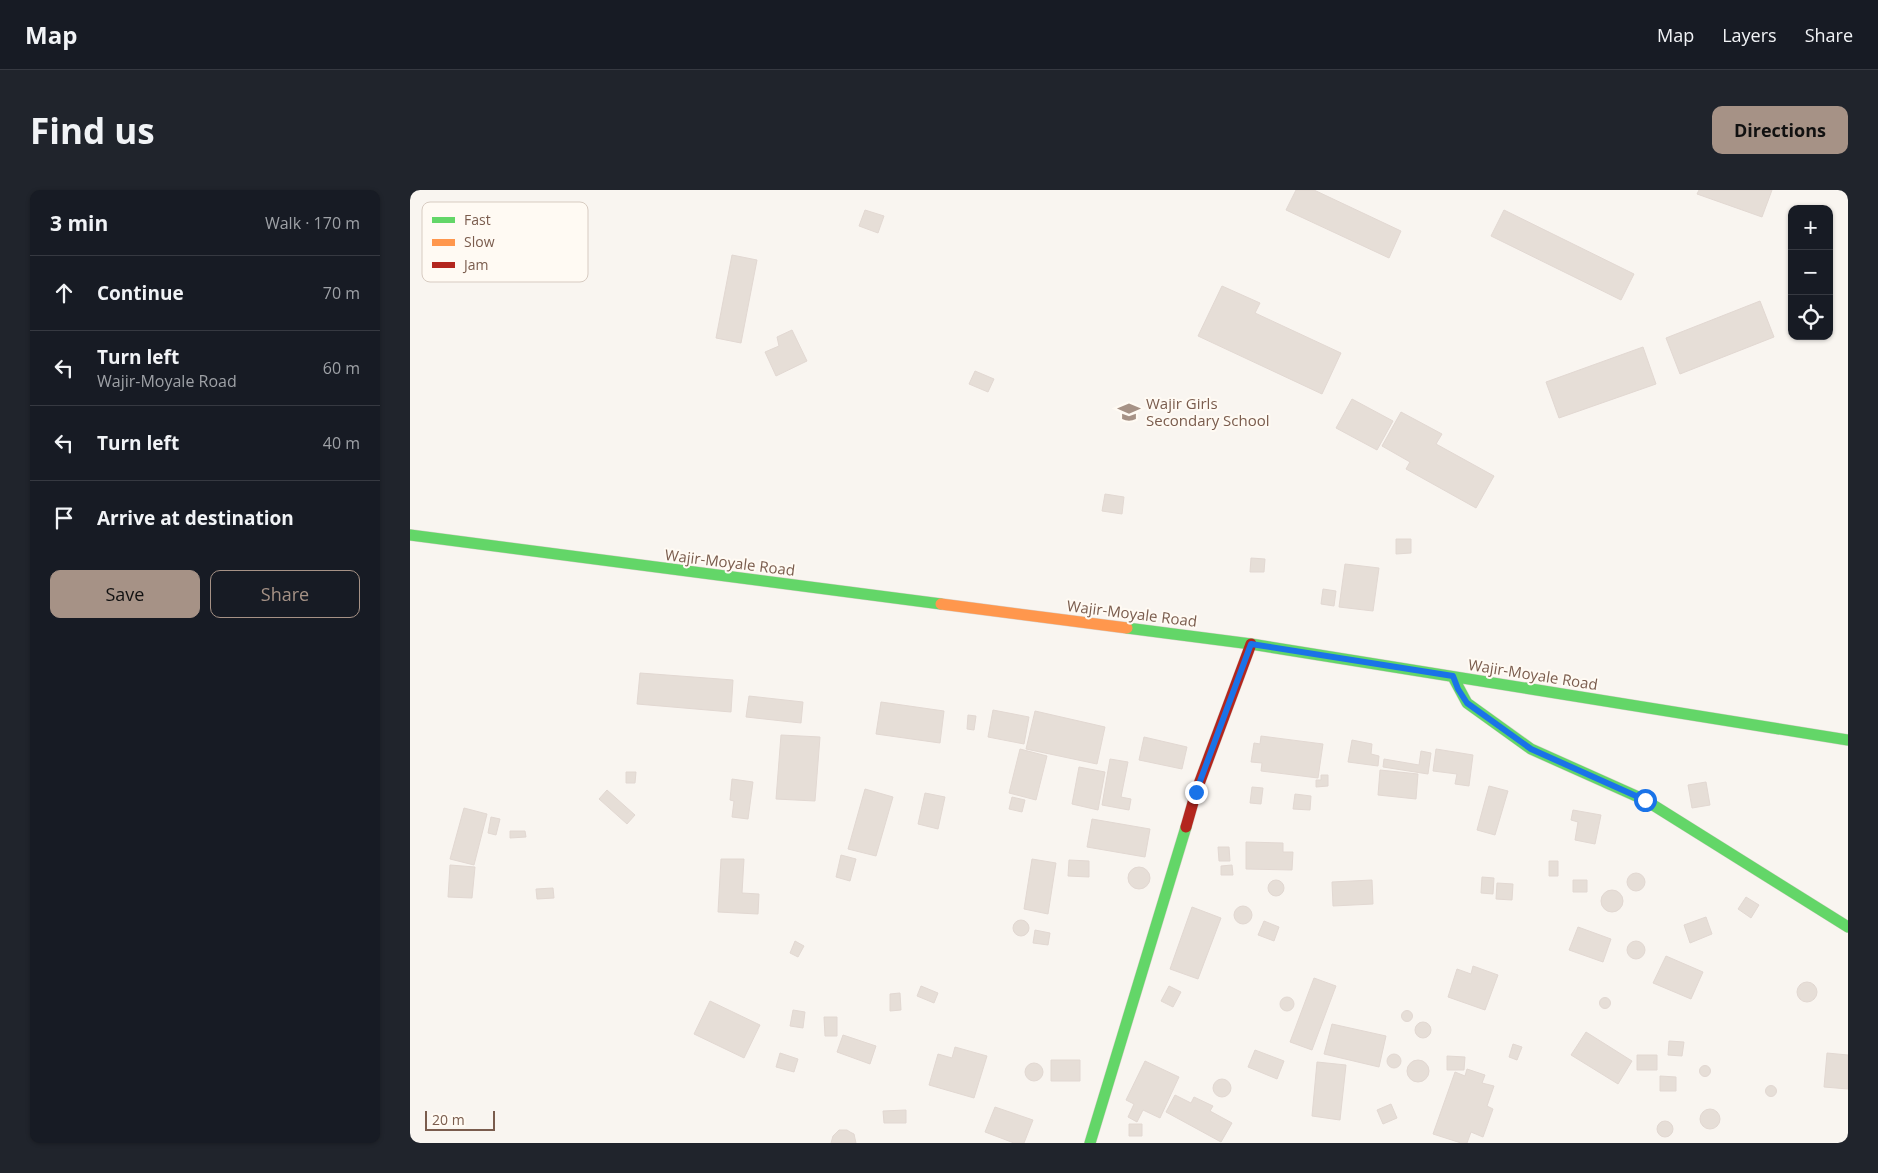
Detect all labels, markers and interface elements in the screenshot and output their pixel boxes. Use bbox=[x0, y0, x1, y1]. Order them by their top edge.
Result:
text: Map bbox=[25, 18, 77, 51]
text: Map bbox=[1657, 23, 1694, 47]
text: Layers bbox=[1722, 23, 1777, 47]
text: Share bbox=[1805, 23, 1853, 47]
button: Directions bbox=[1712, 106, 1848, 154]
text: Find us bbox=[30, 107, 155, 154]
legend bbox=[422, 202, 588, 282]
map controls bbox=[1788, 205, 1833, 340]
button: + bbox=[1788, 205, 1833, 250]
text: 3 min bbox=[50, 209, 108, 237]
text: Fast bbox=[464, 210, 491, 229]
text: Walk · 170 m bbox=[265, 212, 360, 234]
text: Slow bbox=[464, 232, 495, 251]
button: − bbox=[1788, 250, 1833, 295]
text: Jam bbox=[462, 255, 489, 274]
icon: ahead bbox=[50, 279, 78, 307]
text: Continue bbox=[97, 280, 184, 306]
text: 70 m bbox=[323, 282, 360, 304]
button: locate bbox=[1788, 295, 1833, 340]
text: Turn left bbox=[97, 344, 179, 370]
icon: left bbox=[50, 354, 78, 382]
text: 60 m bbox=[323, 357, 360, 379]
text: Wajir-Moyale Road bbox=[97, 370, 237, 392]
place label: Wajir Girls Secondary School bbox=[1146, 393, 1270, 430]
school or university icon: Wajir Girls Secondary School bbox=[1116, 399, 1142, 425]
icon: left bbox=[50, 429, 78, 457]
text: Turn left bbox=[97, 430, 179, 456]
text: 40 m bbox=[323, 432, 360, 454]
icon: arrive bbox=[50, 504, 78, 532]
text: Arrive at destination bbox=[97, 505, 294, 531]
street label: Wajir-Moyale Road bbox=[664, 544, 796, 580]
button: Save bbox=[50, 570, 200, 618]
button: Share bbox=[210, 570, 360, 618]
street label: Wajir-Moyale Road bbox=[1066, 595, 1198, 631]
street label: Wajir-Moyale Road bbox=[1467, 654, 1599, 694]
route end bbox=[1185, 781, 1208, 804]
route start bbox=[1634, 789, 1657, 812]
scale bar bbox=[425, 1108, 495, 1131]
text: 20 m bbox=[432, 1110, 465, 1129]

